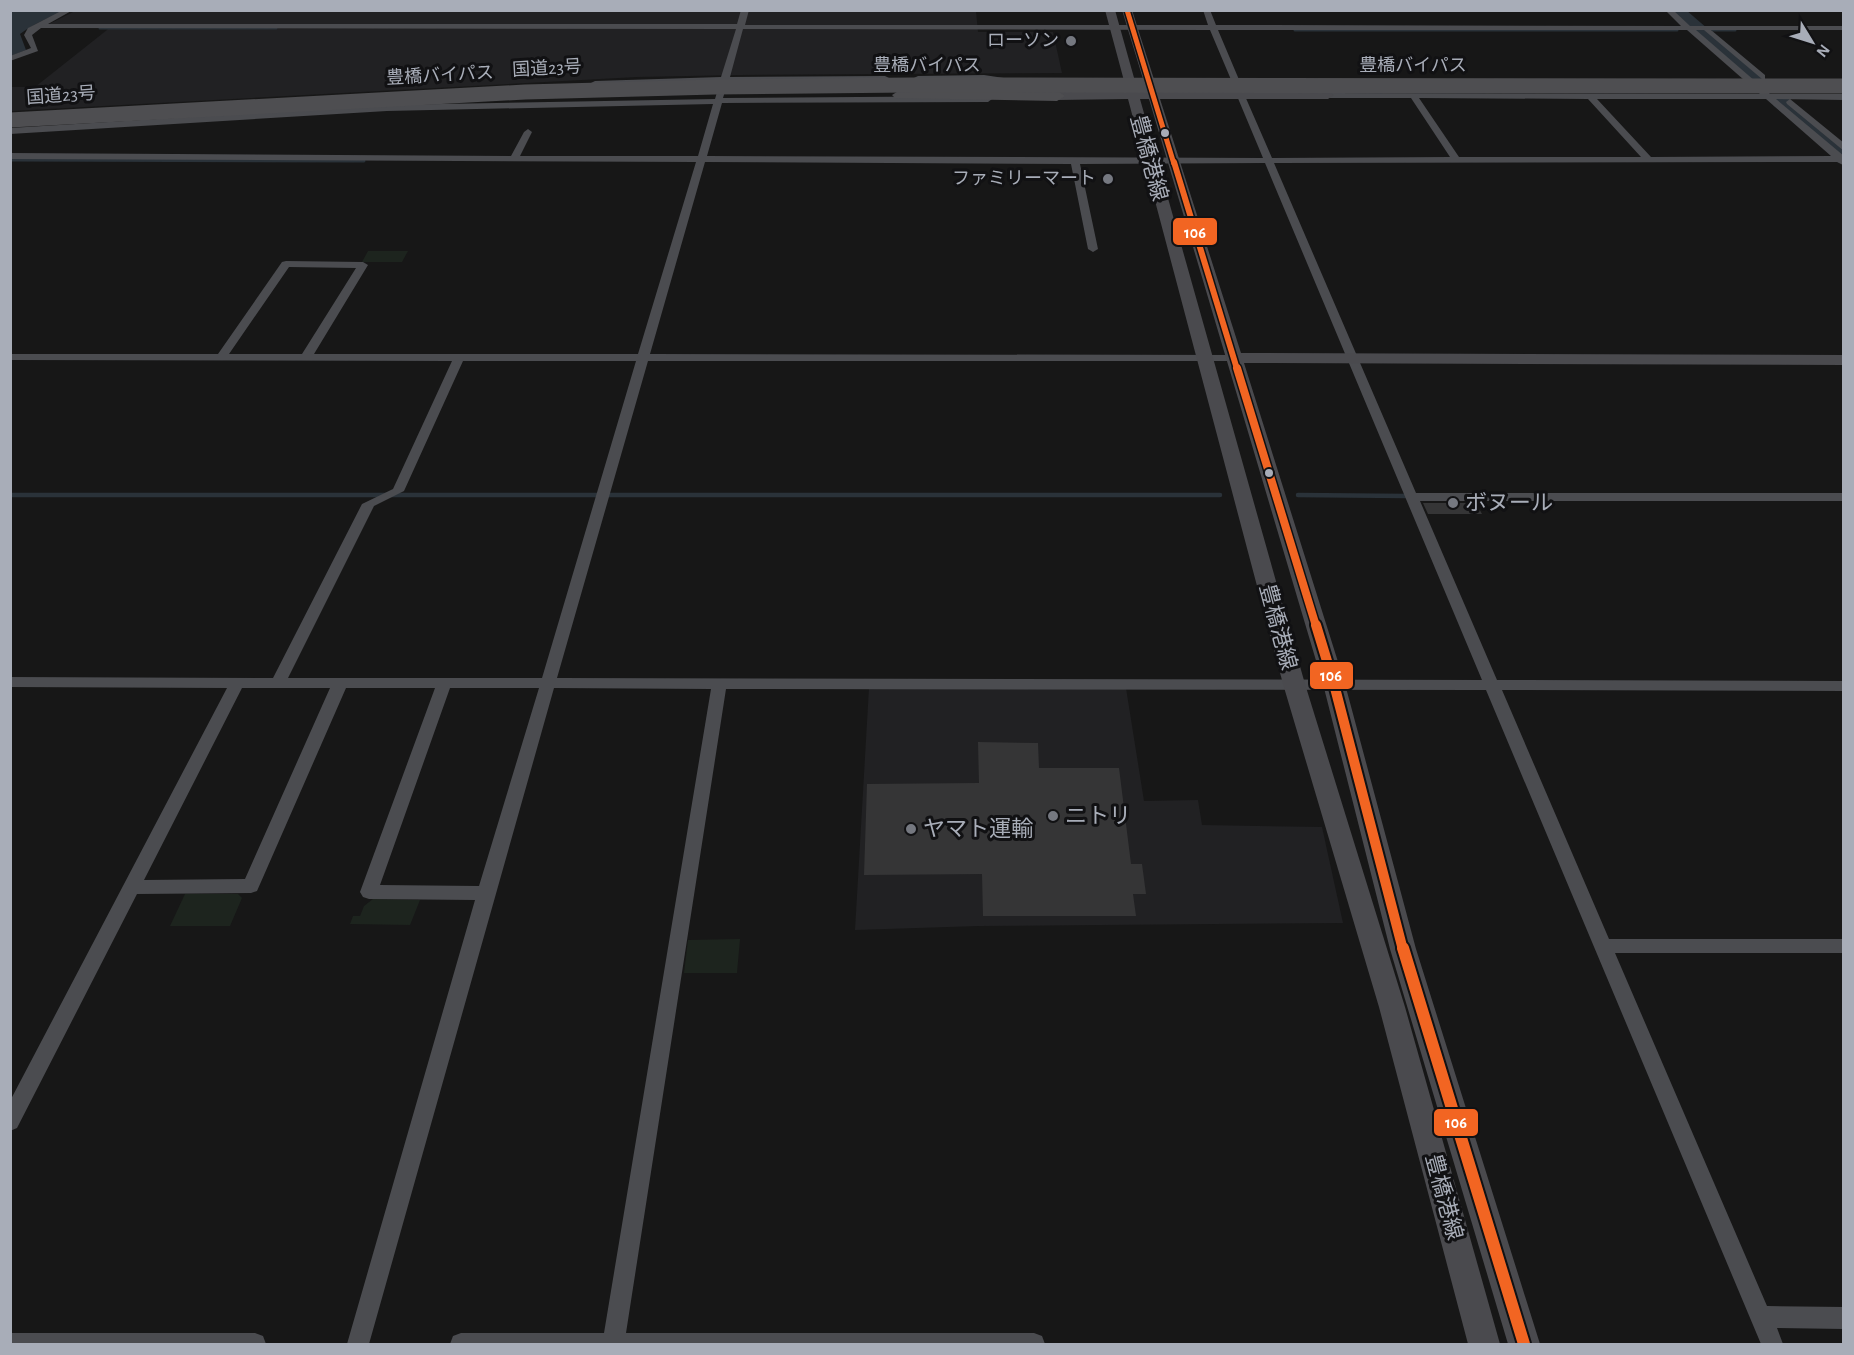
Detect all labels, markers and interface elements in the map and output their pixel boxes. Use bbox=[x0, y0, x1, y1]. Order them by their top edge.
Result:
north arrow bbox=[1782, 12, 1842, 72]
place label: ローソン bbox=[987, 32, 1059, 50]
marker: ローソン bbox=[1064, 34, 1078, 48]
text: N bbox=[1813, 41, 1833, 60]
street label: 国道23号 bbox=[512, 56, 582, 80]
street label: 豊橋バイパス bbox=[873, 56, 981, 75]
street label: 豊橋バイパス bbox=[1359, 56, 1467, 75]
street label: 豊橋バイパス bbox=[386, 63, 494, 88]
street label: 国道23号 bbox=[26, 83, 96, 107]
street label: 豊橋港線 bbox=[1127, 112, 1172, 203]
unlabelled marker bbox=[1159, 127, 1171, 139]
place label: ファミリーマート bbox=[952, 170, 1096, 188]
marker: ファミリーマート bbox=[1101, 172, 1115, 186]
line badge: 106 bbox=[1172, 217, 1218, 246]
text: 106 bbox=[1184, 225, 1206, 241]
unlabelled marker bbox=[1263, 467, 1275, 479]
place label: ボヌール bbox=[1465, 492, 1553, 514]
marker: ボヌール bbox=[1446, 496, 1460, 510]
street label: 豊橋港線 bbox=[1256, 581, 1301, 672]
line badge: 106 bbox=[1309, 661, 1354, 690]
text: 106 bbox=[1320, 668, 1342, 684]
place label: ニトリ bbox=[1065, 805, 1131, 827]
marker: ニトリ bbox=[1046, 809, 1060, 823]
place label: ヤマト運輸 bbox=[923, 817, 1033, 840]
marker: ヤマト運輸 bbox=[904, 822, 918, 836]
line badge: 106 bbox=[1433, 1108, 1479, 1137]
text: 106 bbox=[1445, 1115, 1467, 1131]
street label: 豊橋港線 bbox=[1422, 1151, 1467, 1242]

